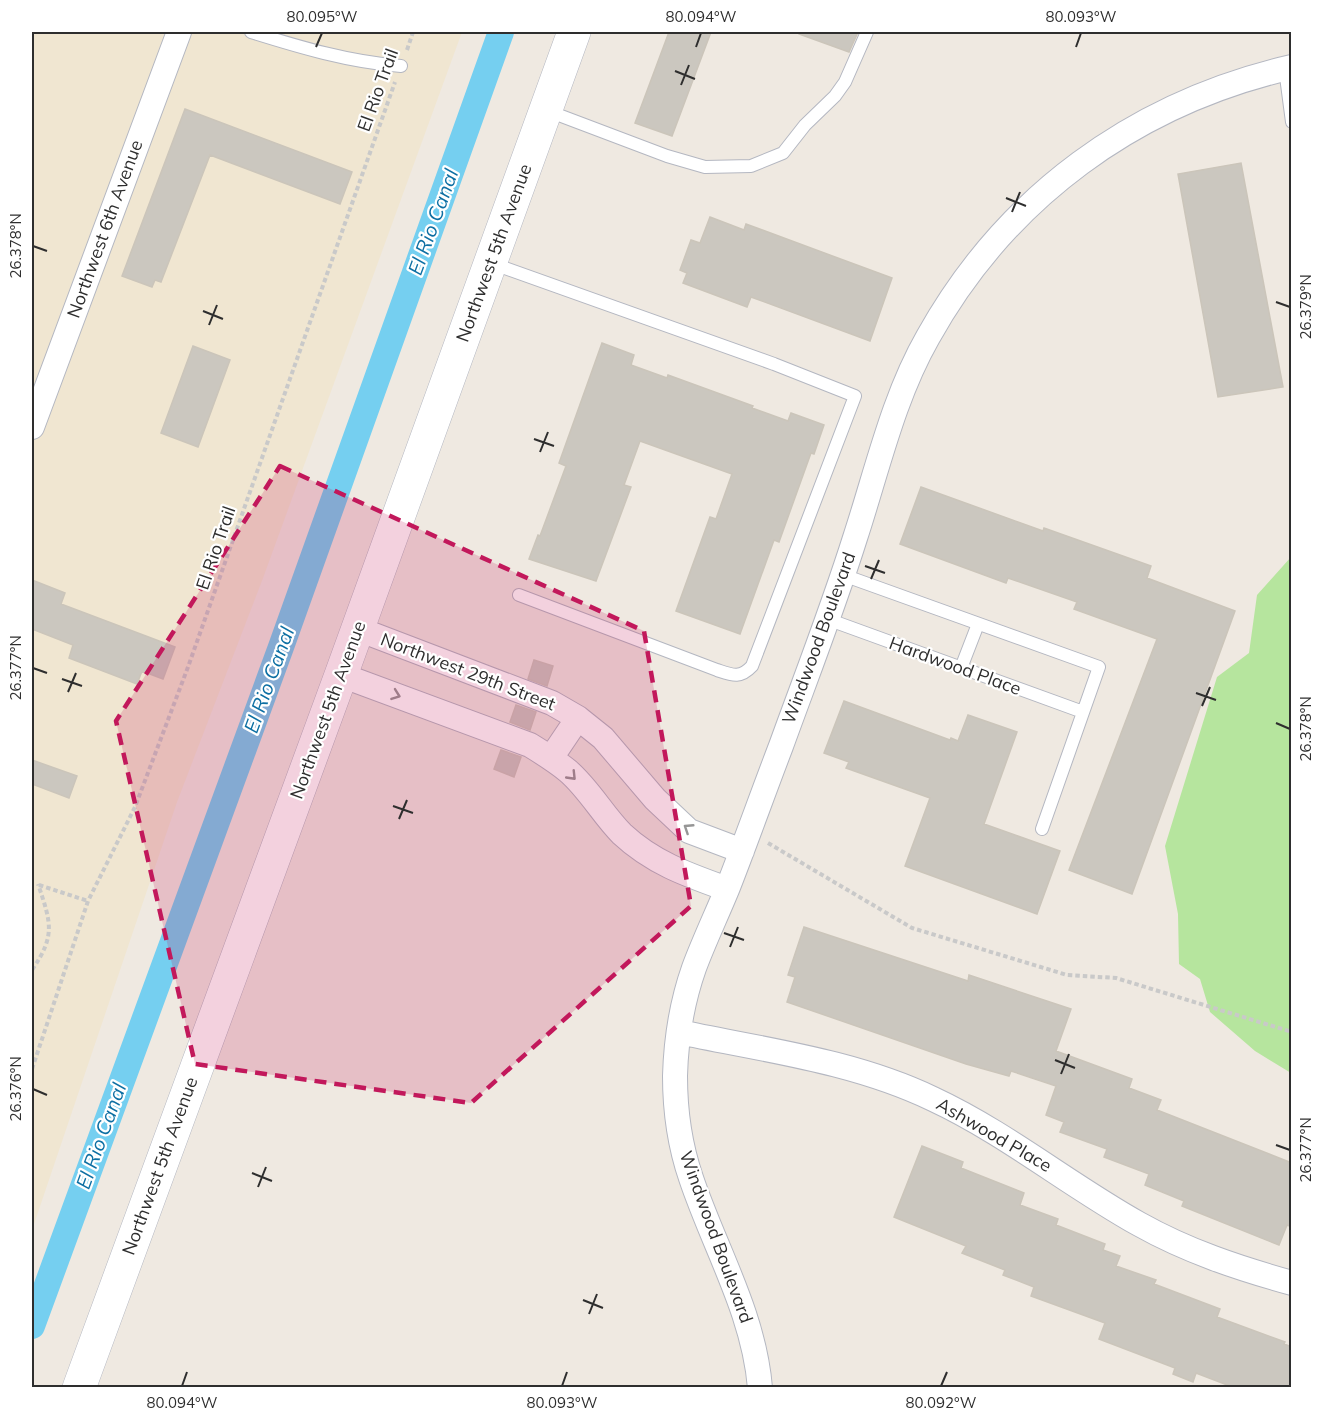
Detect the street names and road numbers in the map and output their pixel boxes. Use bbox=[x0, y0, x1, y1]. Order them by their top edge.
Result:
street label: El Rio Trail bbox=[352, 45, 403, 134]
street label: Northwest 6th Avenue bbox=[62, 137, 147, 321]
street label: Northwest 5th Avenue bbox=[451, 161, 536, 345]
street label: El Rio Trail bbox=[191, 503, 240, 593]
street label: Windwood Boulevard bbox=[777, 549, 860, 727]
street label: Northwest 5th Avenue bbox=[285, 618, 370, 802]
street label: Northwest 29th Street bbox=[377, 628, 559, 716]
street label: Hardwood Place bbox=[886, 631, 1024, 700]
street label: Northwest 5th Avenue bbox=[117, 1074, 202, 1258]
street label: Ashwood Place bbox=[932, 1092, 1056, 1177]
street label: Windwood Boulevard bbox=[675, 1148, 758, 1326]

